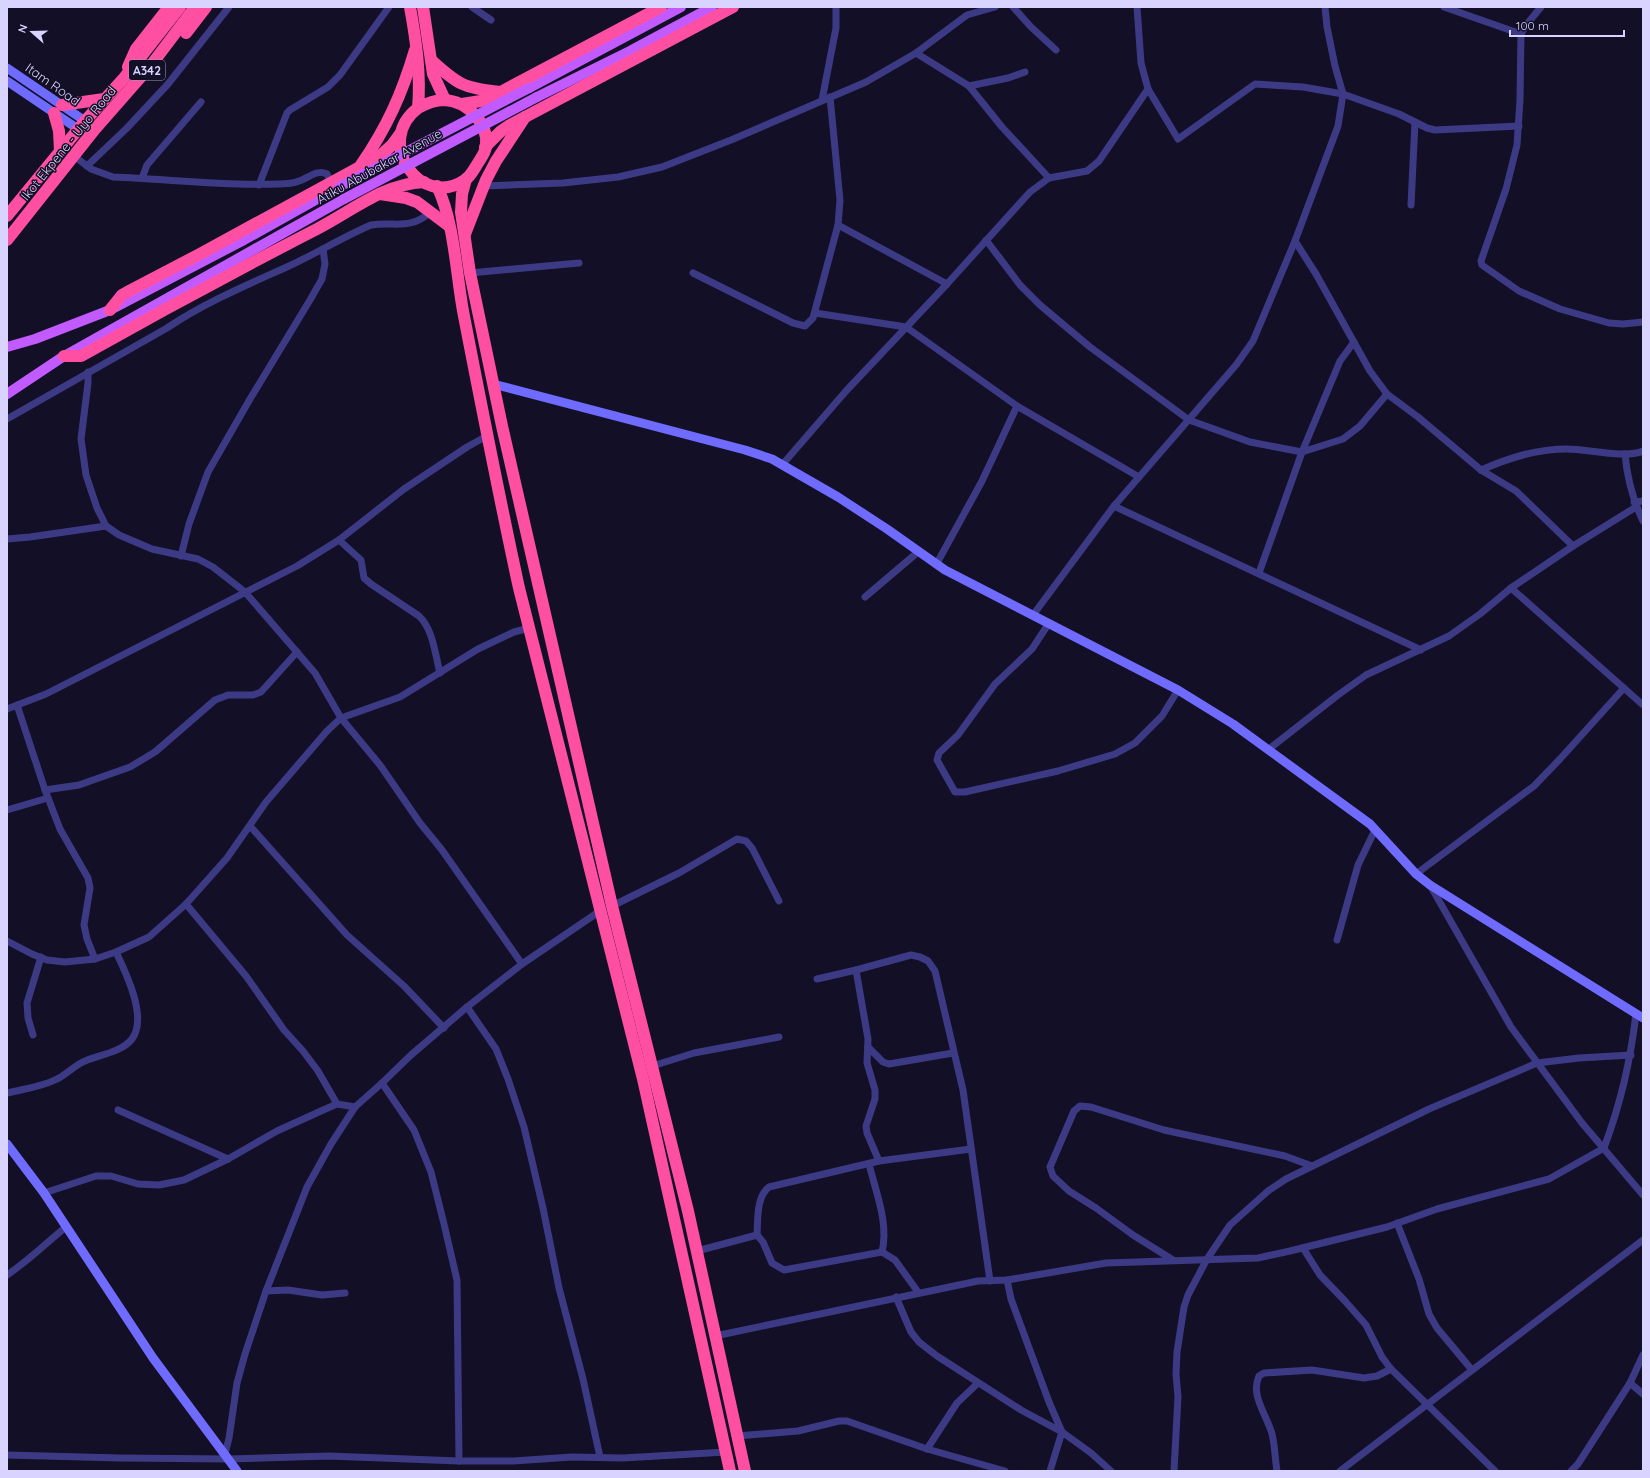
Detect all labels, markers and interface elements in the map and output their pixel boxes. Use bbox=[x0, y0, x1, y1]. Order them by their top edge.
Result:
north arrow bbox=[12, 12, 52, 52]
scale bar bbox=[1510, 12, 1624, 38]
text: 100 m bbox=[1516, 18, 1549, 33]
text: N bbox=[15, 22, 31, 35]
street label: Itam Road bbox=[23, 59, 83, 109]
road number: A342 bbox=[129, 60, 165, 80]
street label: Ikot Ekpene - Uyo Road bbox=[17, 83, 119, 203]
street label: Atiku Abubakar Avenue bbox=[314, 125, 444, 207]

